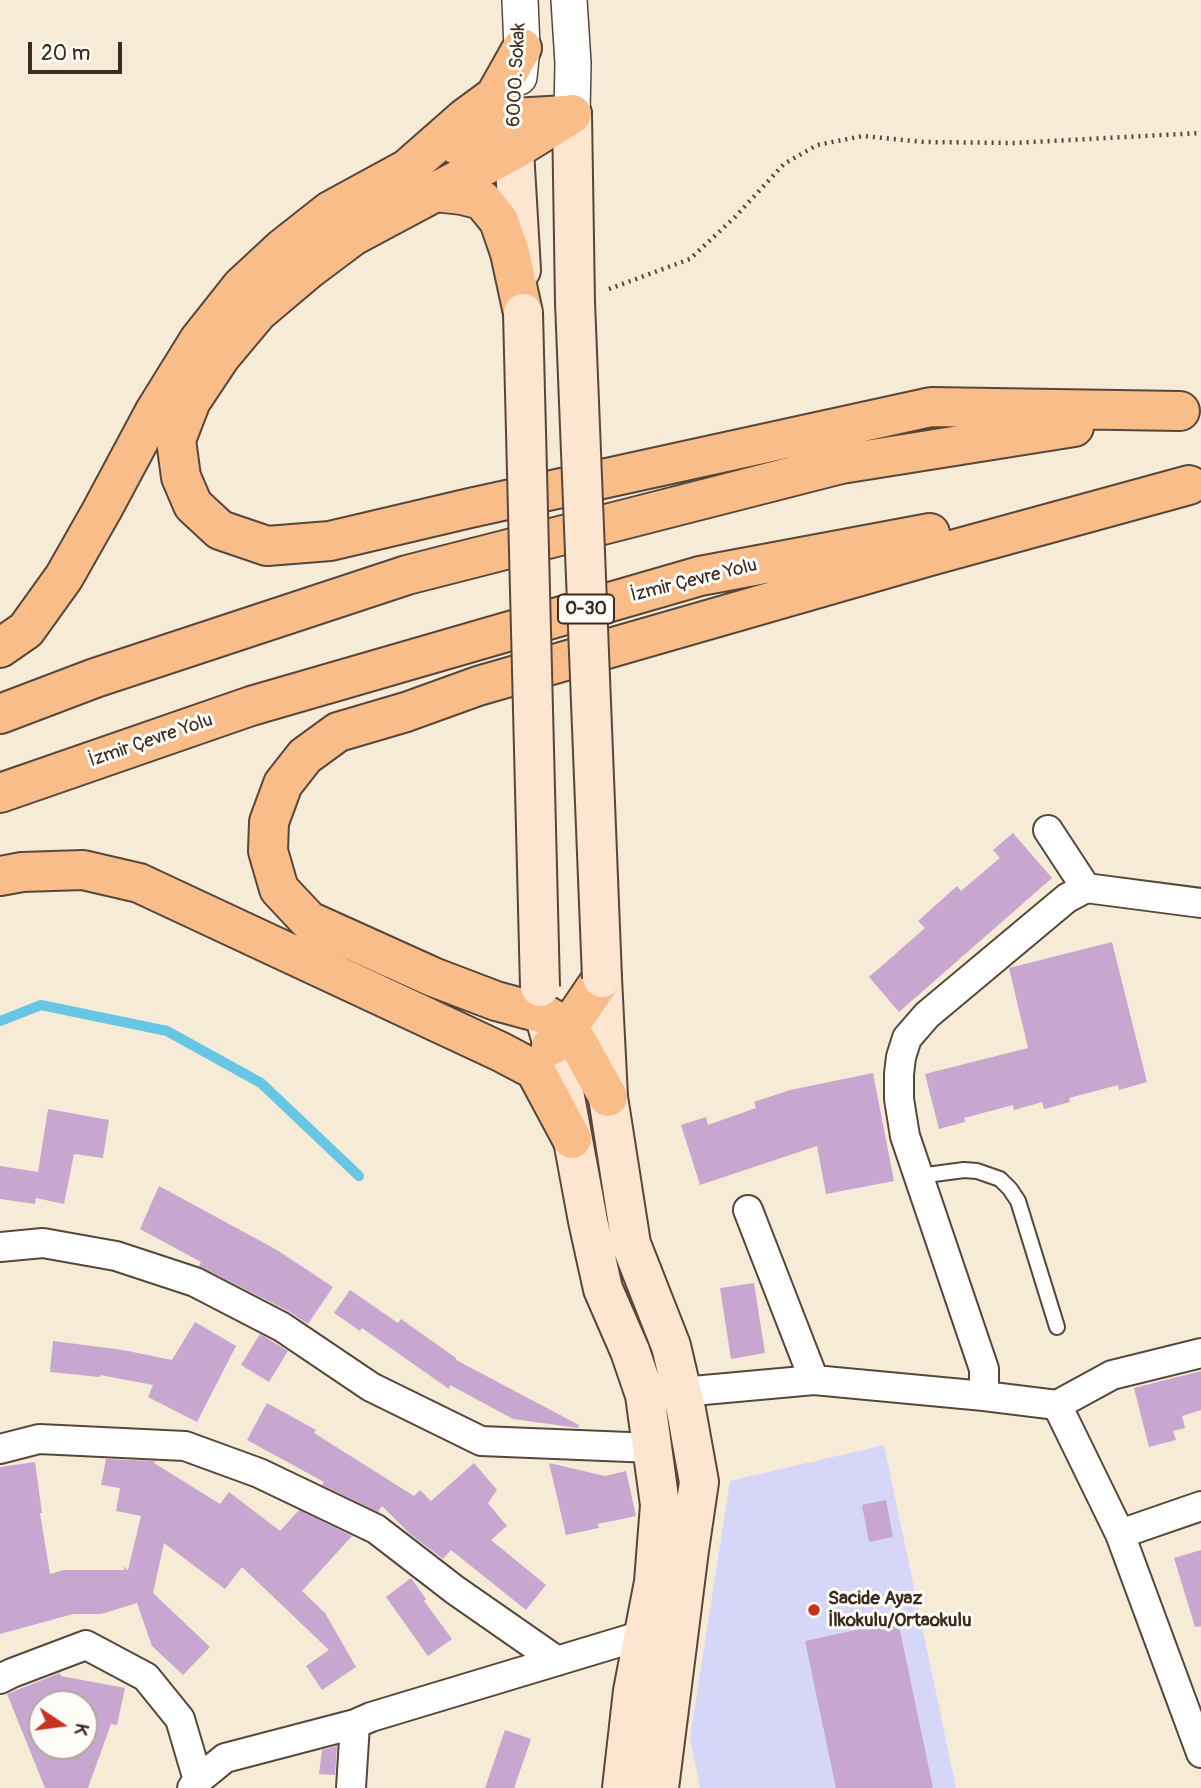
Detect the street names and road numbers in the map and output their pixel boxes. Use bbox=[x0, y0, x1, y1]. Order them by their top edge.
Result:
street label: 6000. Sokak bbox=[503, 22, 531, 128]
street label: İzmir Çevre Yolu bbox=[628, 554, 760, 608]
road number: O-30 bbox=[558, 594, 614, 624]
street label: İzmir Çevre Yolu bbox=[86, 709, 216, 773]

